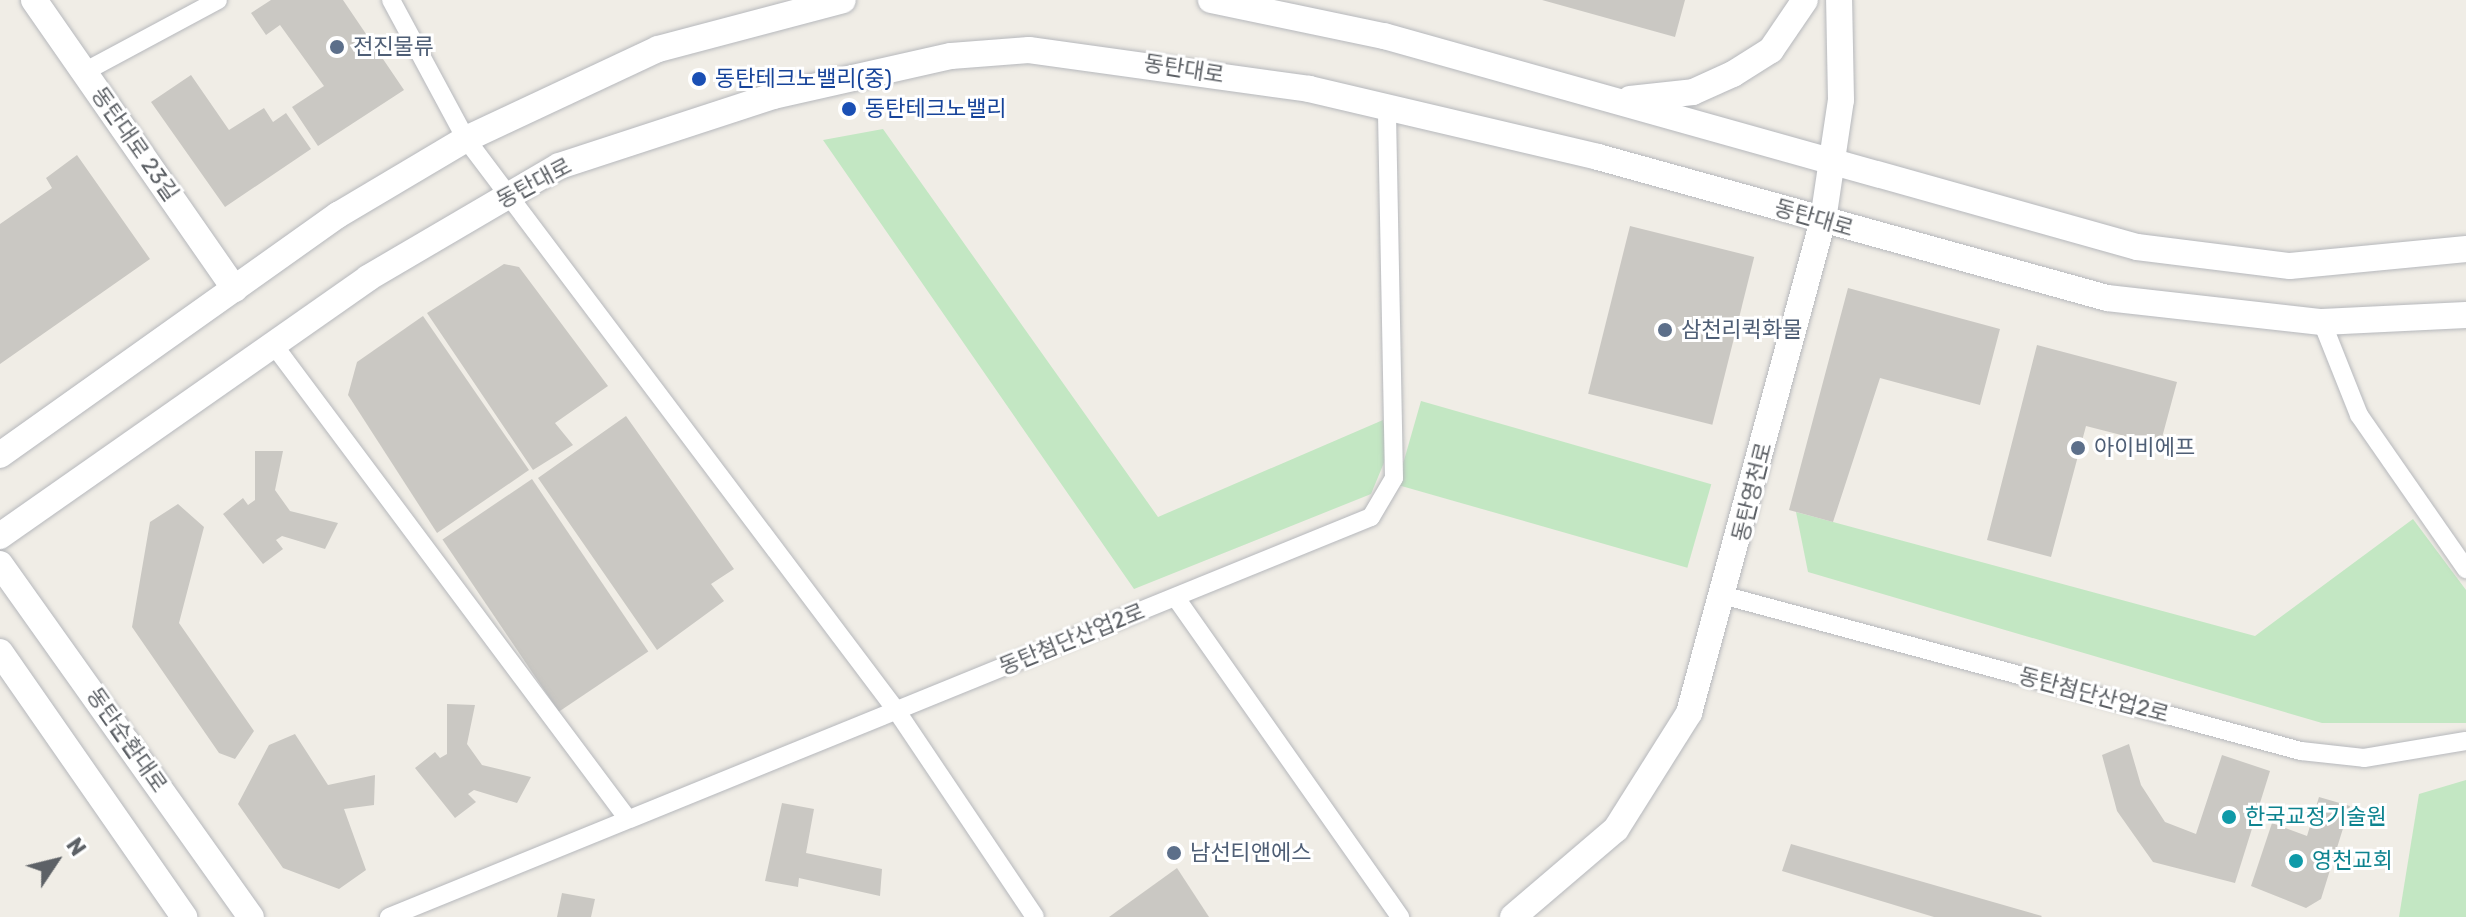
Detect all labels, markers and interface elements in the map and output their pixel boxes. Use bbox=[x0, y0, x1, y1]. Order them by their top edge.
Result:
place label: 전진물류 bbox=[353, 34, 434, 60]
marker: 전진물류 bbox=[328, 38, 346, 56]
street label: 동탄대로 bbox=[1142, 50, 1226, 88]
place label: 동탄테크노밸리(중) bbox=[715, 66, 892, 92]
marker: 동탄테크노밸리(중) bbox=[690, 70, 708, 88]
street label: 동탄대로 23길 bbox=[86, 82, 184, 206]
place label: 동탄테크노밸리 bbox=[865, 96, 1007, 122]
marker: 동탄테크노밸리 bbox=[840, 100, 858, 118]
street label: 동탄대로 bbox=[492, 152, 576, 214]
street label: 동탄대로 bbox=[1771, 194, 1857, 242]
place label: 삼천리퀵화물 bbox=[1681, 317, 1802, 343]
marker: 삼천리퀵화물 bbox=[1656, 321, 1674, 339]
place label: 아이비에프 bbox=[2094, 435, 2195, 461]
marker: 아이비에프 bbox=[2069, 439, 2087, 457]
street label: 동탄영천로 bbox=[1727, 440, 1777, 544]
street label: 동탄첨단산업2로 bbox=[995, 598, 1149, 680]
street label: 동탄첨단산업2로 bbox=[2016, 662, 2172, 728]
street label: 동탄순환대로 bbox=[81, 683, 173, 797]
place label: 한국교정기술원 bbox=[2245, 804, 2387, 830]
marker: 한국교정기술원 bbox=[2220, 808, 2238, 826]
north arrow bbox=[16, 821, 96, 901]
text: N bbox=[60, 833, 92, 861]
place label: 남선티앤에스 bbox=[1190, 840, 1311, 866]
marker: 남선티앤에스 bbox=[1165, 844, 1183, 862]
place label: 영천교회 bbox=[2312, 848, 2393, 874]
marker: 영천교회 bbox=[2287, 852, 2305, 870]

